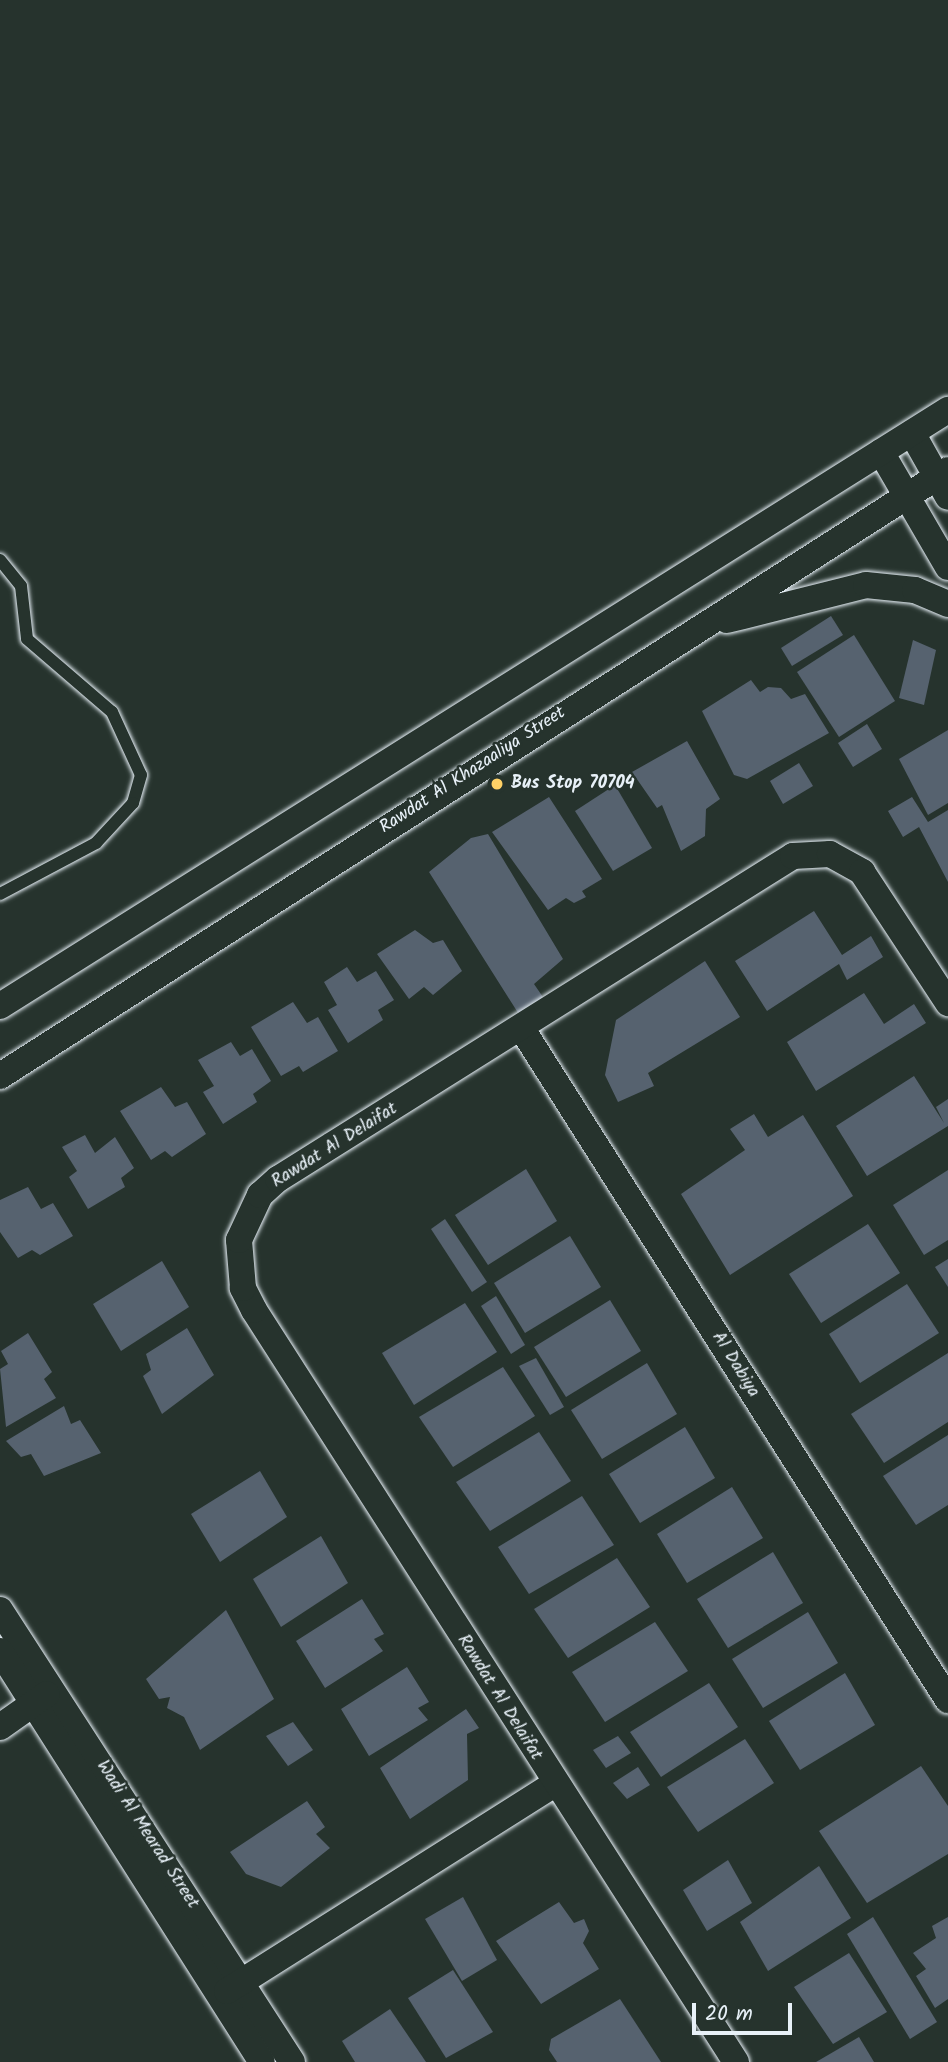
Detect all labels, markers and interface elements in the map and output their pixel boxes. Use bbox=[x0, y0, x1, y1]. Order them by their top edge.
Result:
street label: Rawdat Al Khazaaliya Street bbox=[376, 703, 570, 839]
place label: Bus Stop 70704 bbox=[511, 773, 634, 795]
marker: Bus Stop 70704 bbox=[489, 776, 505, 792]
street label: Rawdat Al Delaifat bbox=[268, 1099, 402, 1193]
street label: Al Dabiya bbox=[706, 1328, 764, 1402]
street label: Rawdat Al Delaifat bbox=[452, 1631, 546, 1765]
street label: Wadi Al Mearad Street bbox=[91, 1757, 203, 1913]
scale bar bbox=[696, 1988, 796, 2032]
text: 20 m bbox=[705, 1998, 753, 2031]

